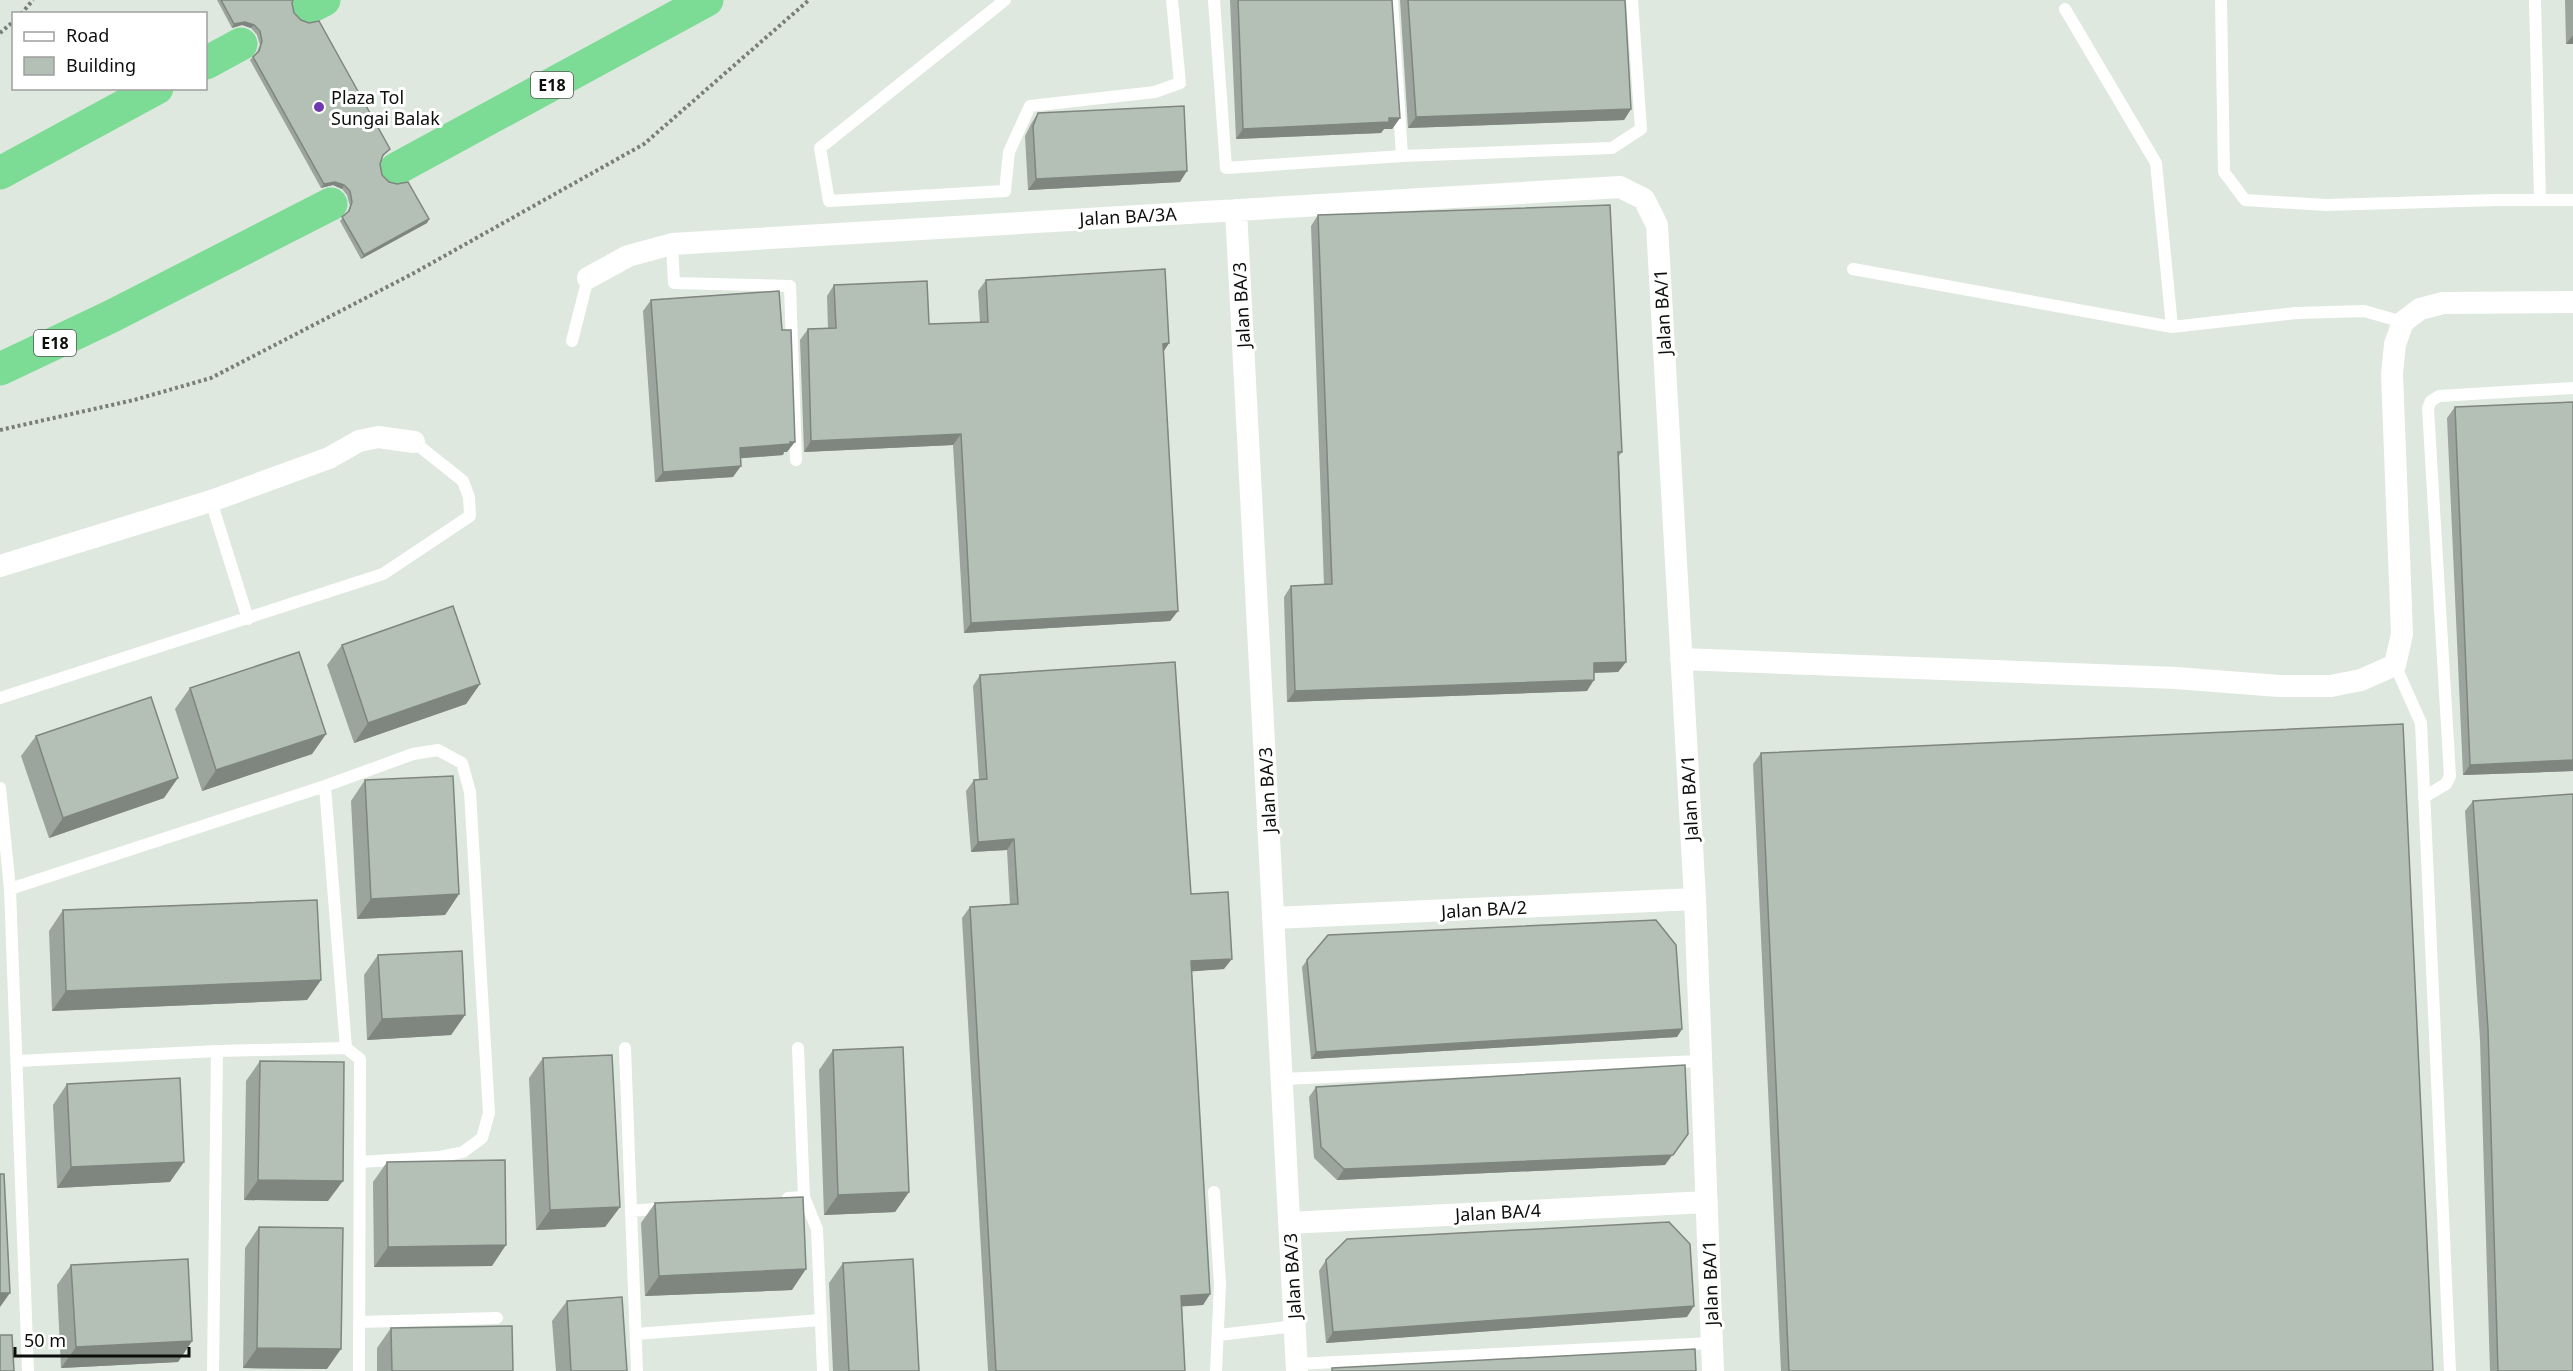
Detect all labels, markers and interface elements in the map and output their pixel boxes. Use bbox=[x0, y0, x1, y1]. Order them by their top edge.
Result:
legend bbox=[12, 12, 207, 90]
text: Road bbox=[66, 23, 109, 47]
text: Building bbox=[66, 53, 136, 77]
road number: E18 bbox=[531, 72, 573, 98]
place label: Plaza Tol Sungai Balak bbox=[331, 85, 440, 130]
marker: Plaza Tol Sungai Balak bbox=[312, 100, 326, 114]
street label: Jalan BA/3A bbox=[1077, 201, 1178, 231]
street label: Jalan BA/3 bbox=[1227, 262, 1255, 350]
street label: Jalan BA/1 bbox=[1648, 269, 1676, 357]
road number: E18 bbox=[34, 330, 76, 356]
street label: Jalan BA/3 bbox=[1253, 747, 1281, 835]
street label: Jalan BA/1 bbox=[1675, 755, 1703, 843]
street label: Jalan BA/2 bbox=[1439, 895, 1527, 923]
street label: Jalan BA/4 bbox=[1453, 1198, 1541, 1226]
street label: Jalan BA/3 bbox=[1278, 1233, 1306, 1321]
street label: Jalan BA/1 bbox=[1697, 1240, 1724, 1328]
scale bar bbox=[15, 1320, 189, 1358]
text: 50 m bbox=[24, 1328, 66, 1352]

